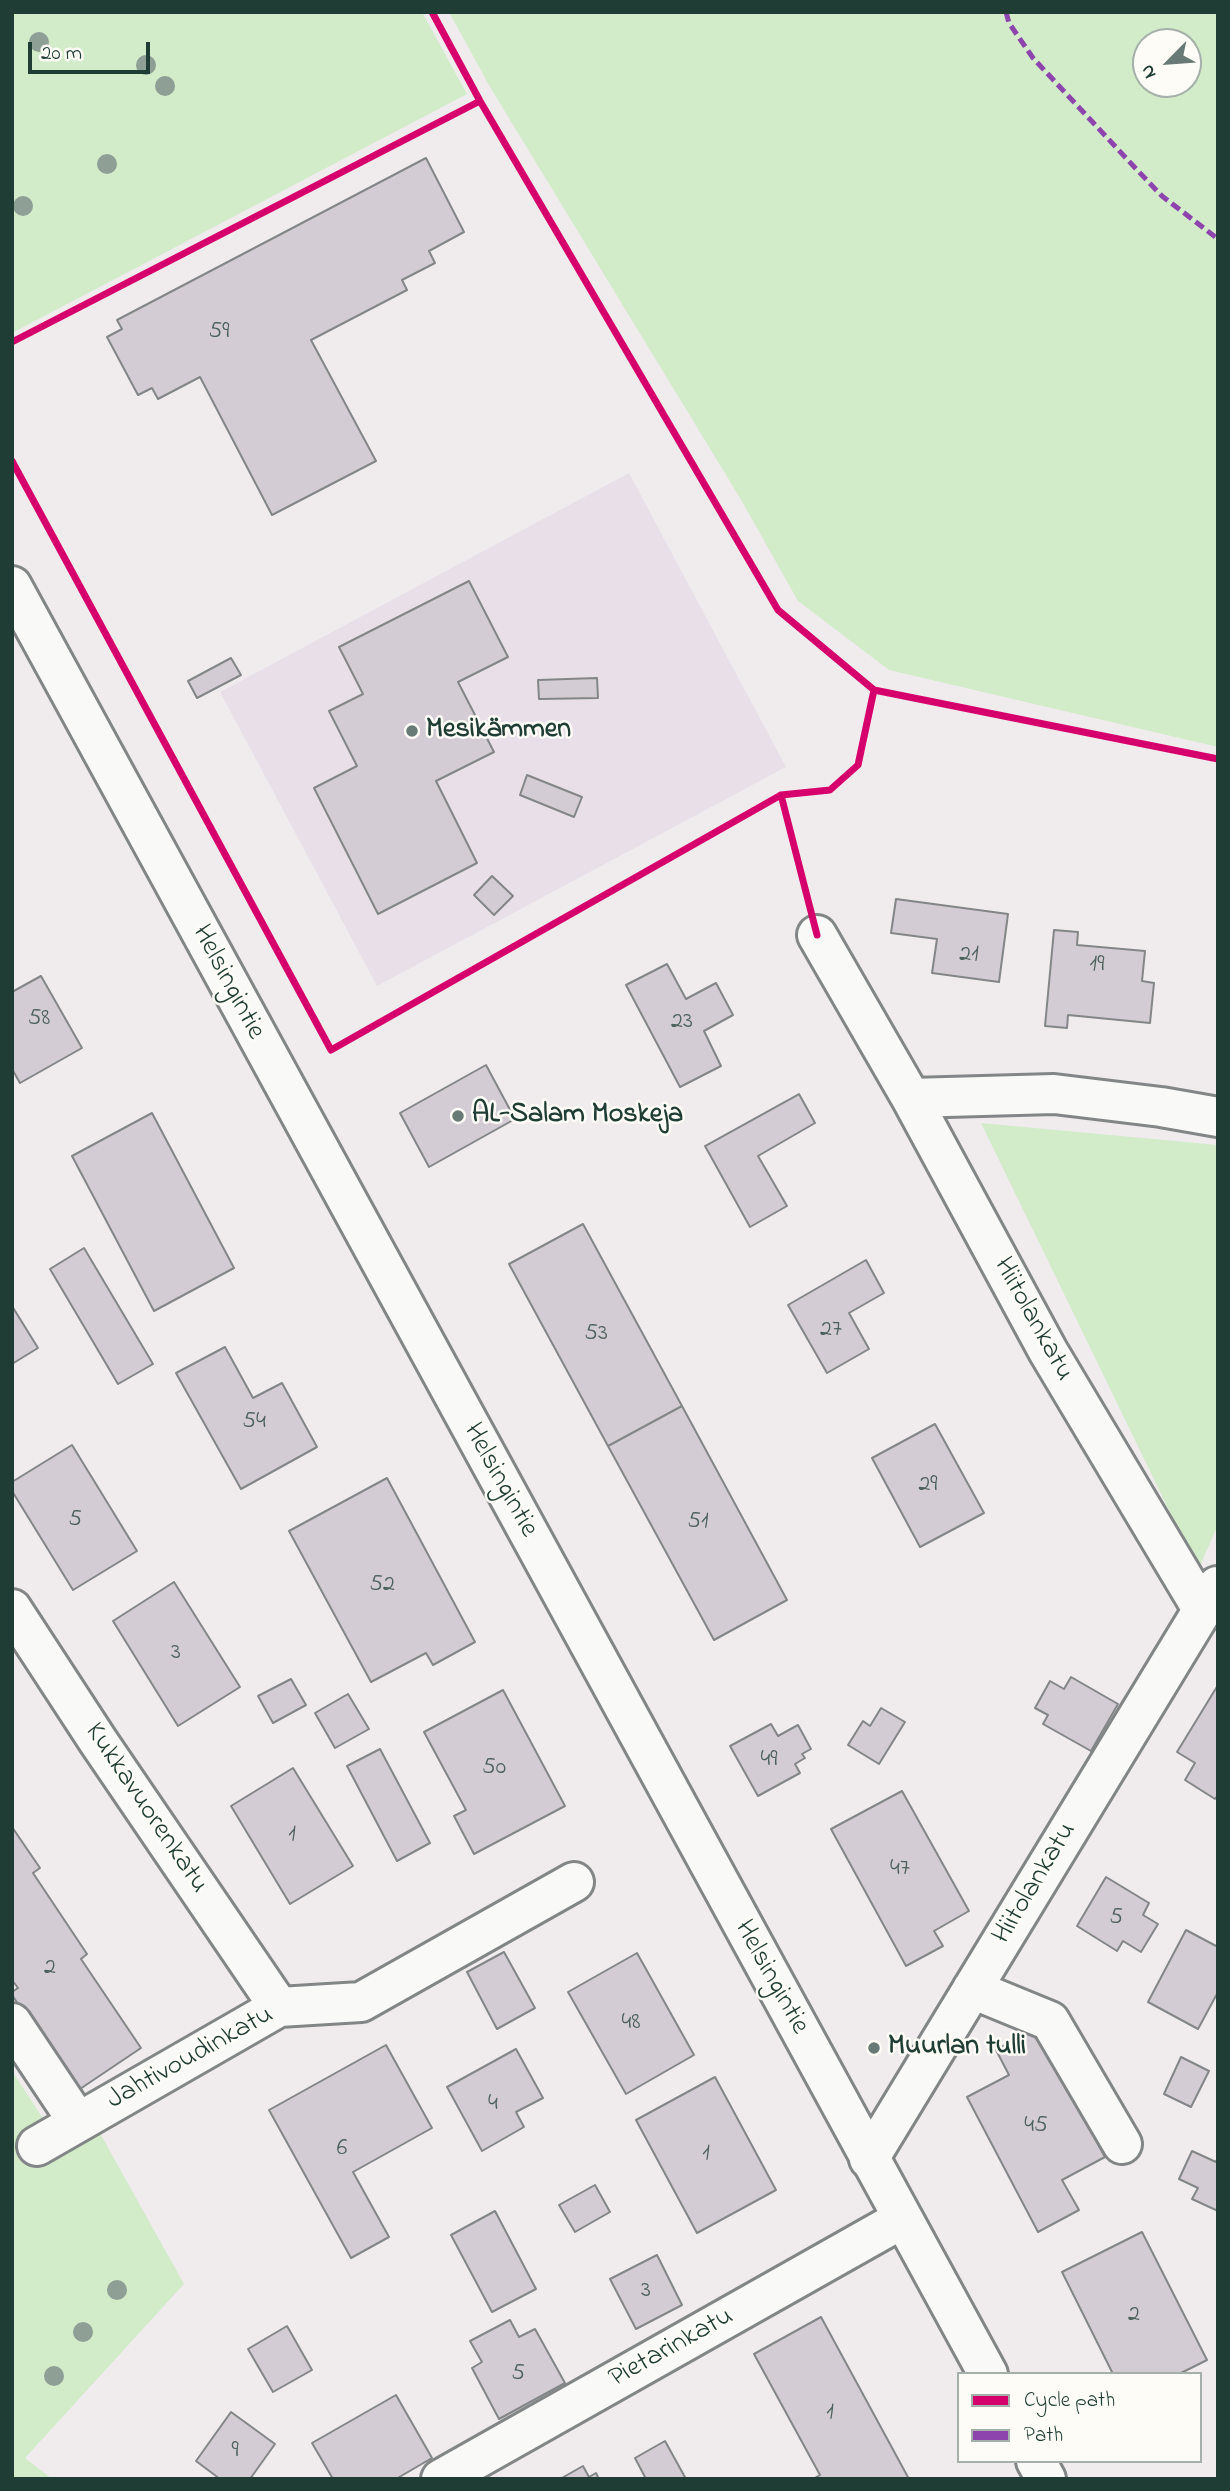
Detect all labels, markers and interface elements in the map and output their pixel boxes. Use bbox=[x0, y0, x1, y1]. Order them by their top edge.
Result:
scale bar bbox=[32, 28, 154, 72]
north arrow bbox=[1132, 28, 1202, 98]
text: 20 m bbox=[41, 39, 82, 69]
text: N bbox=[1134, 60, 1164, 83]
house number: 59 bbox=[209, 319, 229, 347]
place label: Mesikämmen bbox=[426, 714, 571, 748]
marker: Mesikämmen bbox=[404, 723, 420, 739]
street label: Helsingintie bbox=[183, 920, 271, 1046]
house number: 21 bbox=[959, 942, 979, 970]
house number: 19 bbox=[1090, 952, 1104, 980]
house number: 58 bbox=[28, 1006, 50, 1034]
house number: 23 bbox=[671, 1009, 693, 1037]
place label: AL-Salam Moskeja bbox=[472, 1099, 683, 1133]
marker: AL-Salam Moskeja bbox=[450, 1108, 466, 1124]
street label: Hiitolankatu bbox=[984, 1252, 1080, 1388]
house number: 27 bbox=[820, 1317, 842, 1345]
house number: 53 bbox=[584, 1321, 608, 1349]
house number: 54 bbox=[242, 1409, 266, 1437]
street label: Helsingintie bbox=[454, 1418, 544, 1544]
house number: 29 bbox=[918, 1472, 938, 1500]
house number: 5 bbox=[68, 1507, 82, 1535]
house number: 51 bbox=[687, 1509, 709, 1537]
house number: 52 bbox=[369, 1572, 395, 1600]
house number: 3 bbox=[171, 1640, 181, 1668]
street label: Kukkavuorenkatu bbox=[76, 1717, 214, 1901]
house number: 49 bbox=[760, 1747, 778, 1775]
house number: 50 bbox=[482, 1755, 506, 1783]
street label: Hiitolankatu bbox=[987, 1817, 1085, 1951]
house number: 1 bbox=[288, 1822, 296, 1850]
house number: 47 bbox=[890, 1856, 910, 1884]
house number: 5 bbox=[1109, 1905, 1123, 1933]
street label: Helsingintie bbox=[725, 1915, 815, 2041]
house number: 2 bbox=[44, 1955, 56, 1983]
street label: Jahtivoudinkatu bbox=[102, 1999, 280, 2119]
house number: 48 bbox=[622, 2010, 640, 2038]
place label: Muurlan tulli bbox=[888, 2031, 1026, 2065]
marker: Muurlan tulli bbox=[866, 2040, 882, 2056]
house number: 4 bbox=[488, 2091, 498, 2119]
house number: 45 bbox=[1024, 2113, 1048, 2141]
house number: 6 bbox=[337, 2136, 347, 2164]
house number: 1 bbox=[702, 2141, 710, 2169]
house number: 3 bbox=[641, 2278, 651, 2306]
street label: Pietarinkatu bbox=[604, 2301, 740, 2397]
house number: 2 bbox=[1128, 2302, 1140, 2330]
house number: 5 bbox=[511, 2361, 525, 2389]
legend bbox=[957, 2372, 1202, 2463]
text: Cycle path bbox=[1024, 2386, 1115, 2416]
house number: 1 bbox=[826, 2400, 834, 2428]
text: Path bbox=[1024, 2421, 1063, 2451]
house number: 9 bbox=[231, 2438, 239, 2466]

